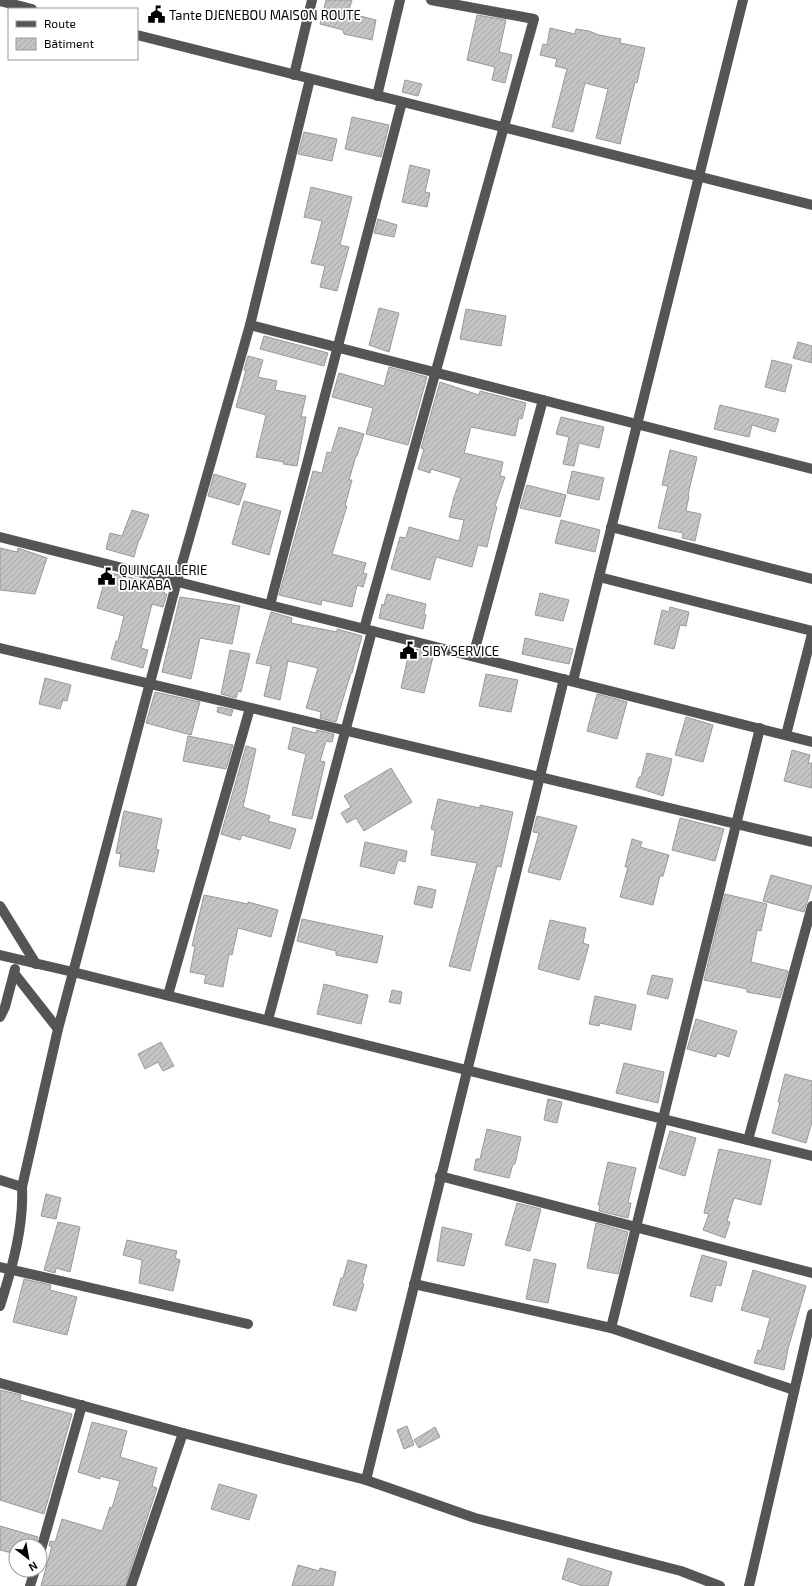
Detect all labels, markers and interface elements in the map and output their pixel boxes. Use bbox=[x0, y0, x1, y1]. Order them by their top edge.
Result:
public building icon: Tante DJENEBOU MAISON ROUTE bbox=[146, 5, 166, 25]
place label: Tante DJENEBOU MAISON ROUTE bbox=[169, 7, 361, 23]
legend bbox=[8, 8, 138, 60]
text: Route bbox=[44, 16, 76, 30]
text: Bâtiment bbox=[44, 36, 95, 50]
place label: QUINCAILLERIE DIAKABA bbox=[119, 562, 207, 593]
public building icon: QUINCAILLERIE DIAKABA bbox=[96, 567, 116, 587]
public building icon: SIBY SERVICE bbox=[399, 641, 419, 661]
place label: SIBY SERVICE bbox=[422, 643, 499, 659]
north arrow bbox=[8, 1538, 48, 1578]
text: N bbox=[27, 1559, 40, 1575]

